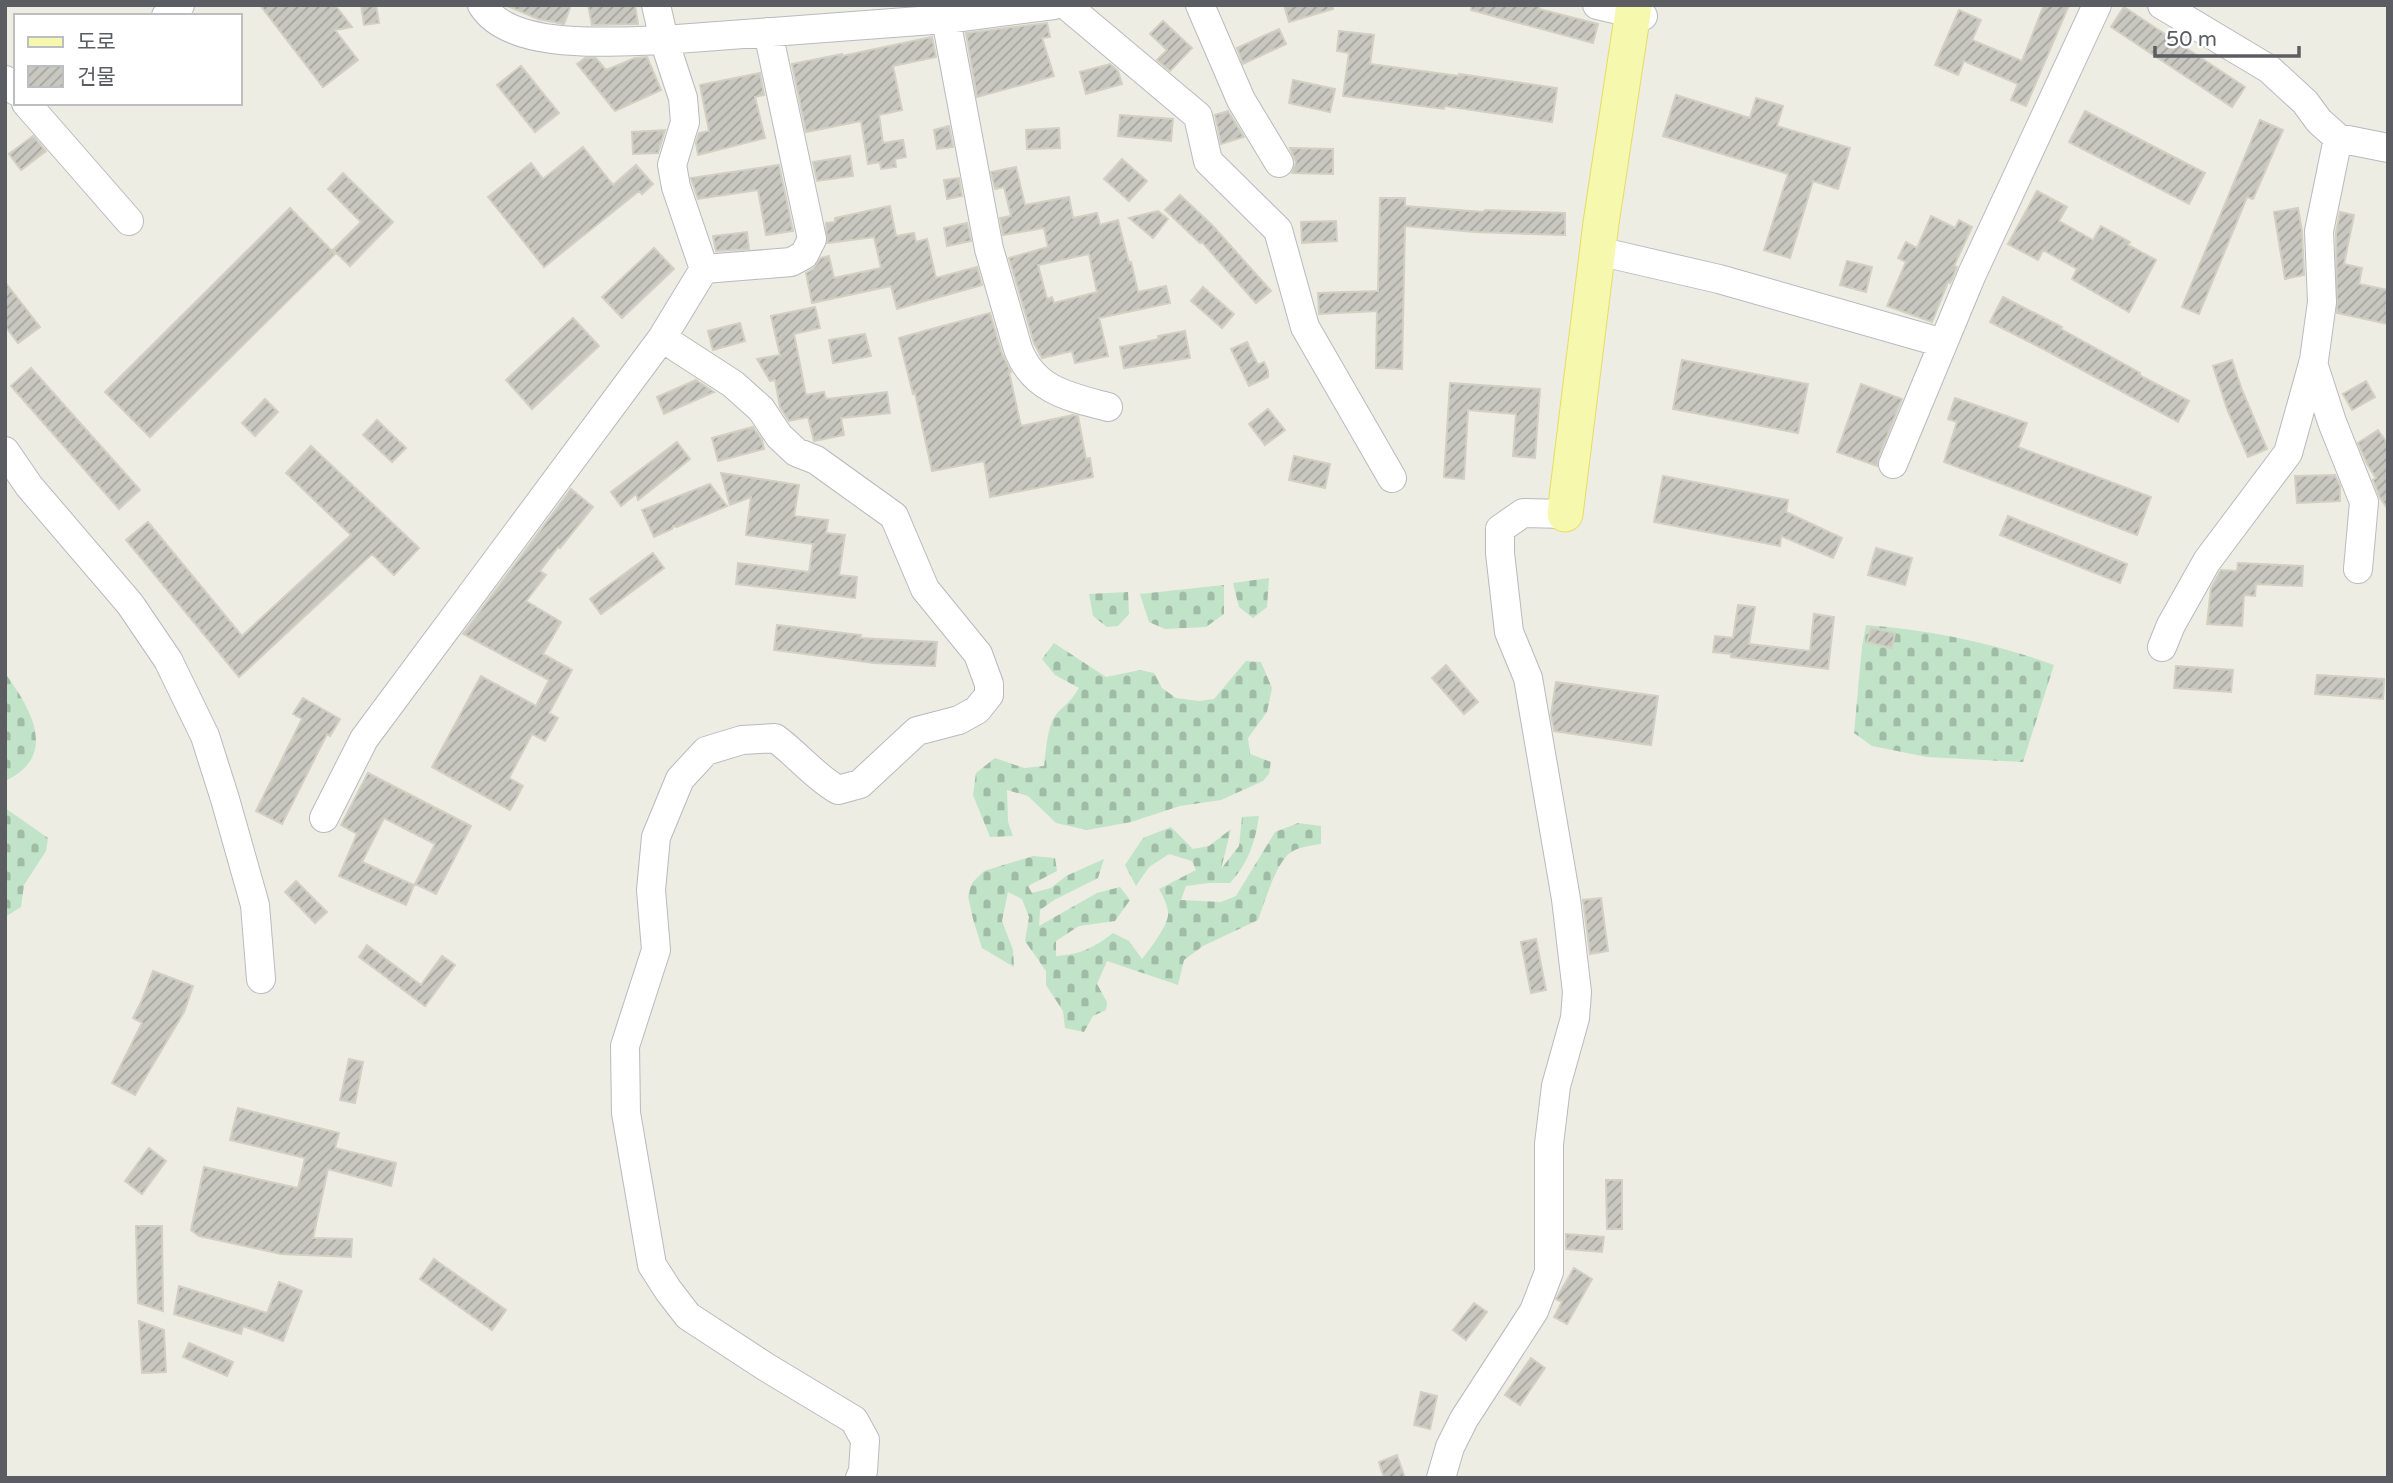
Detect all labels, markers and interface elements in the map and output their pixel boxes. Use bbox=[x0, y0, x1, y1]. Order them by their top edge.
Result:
legend bbox=[14, 14, 242, 105]
scale bar bbox=[2155, 14, 2298, 58]
text: 50 m bbox=[2166, 27, 2217, 52]
text: 도로 bbox=[77, 30, 116, 55]
text: 건물 bbox=[77, 65, 116, 90]

